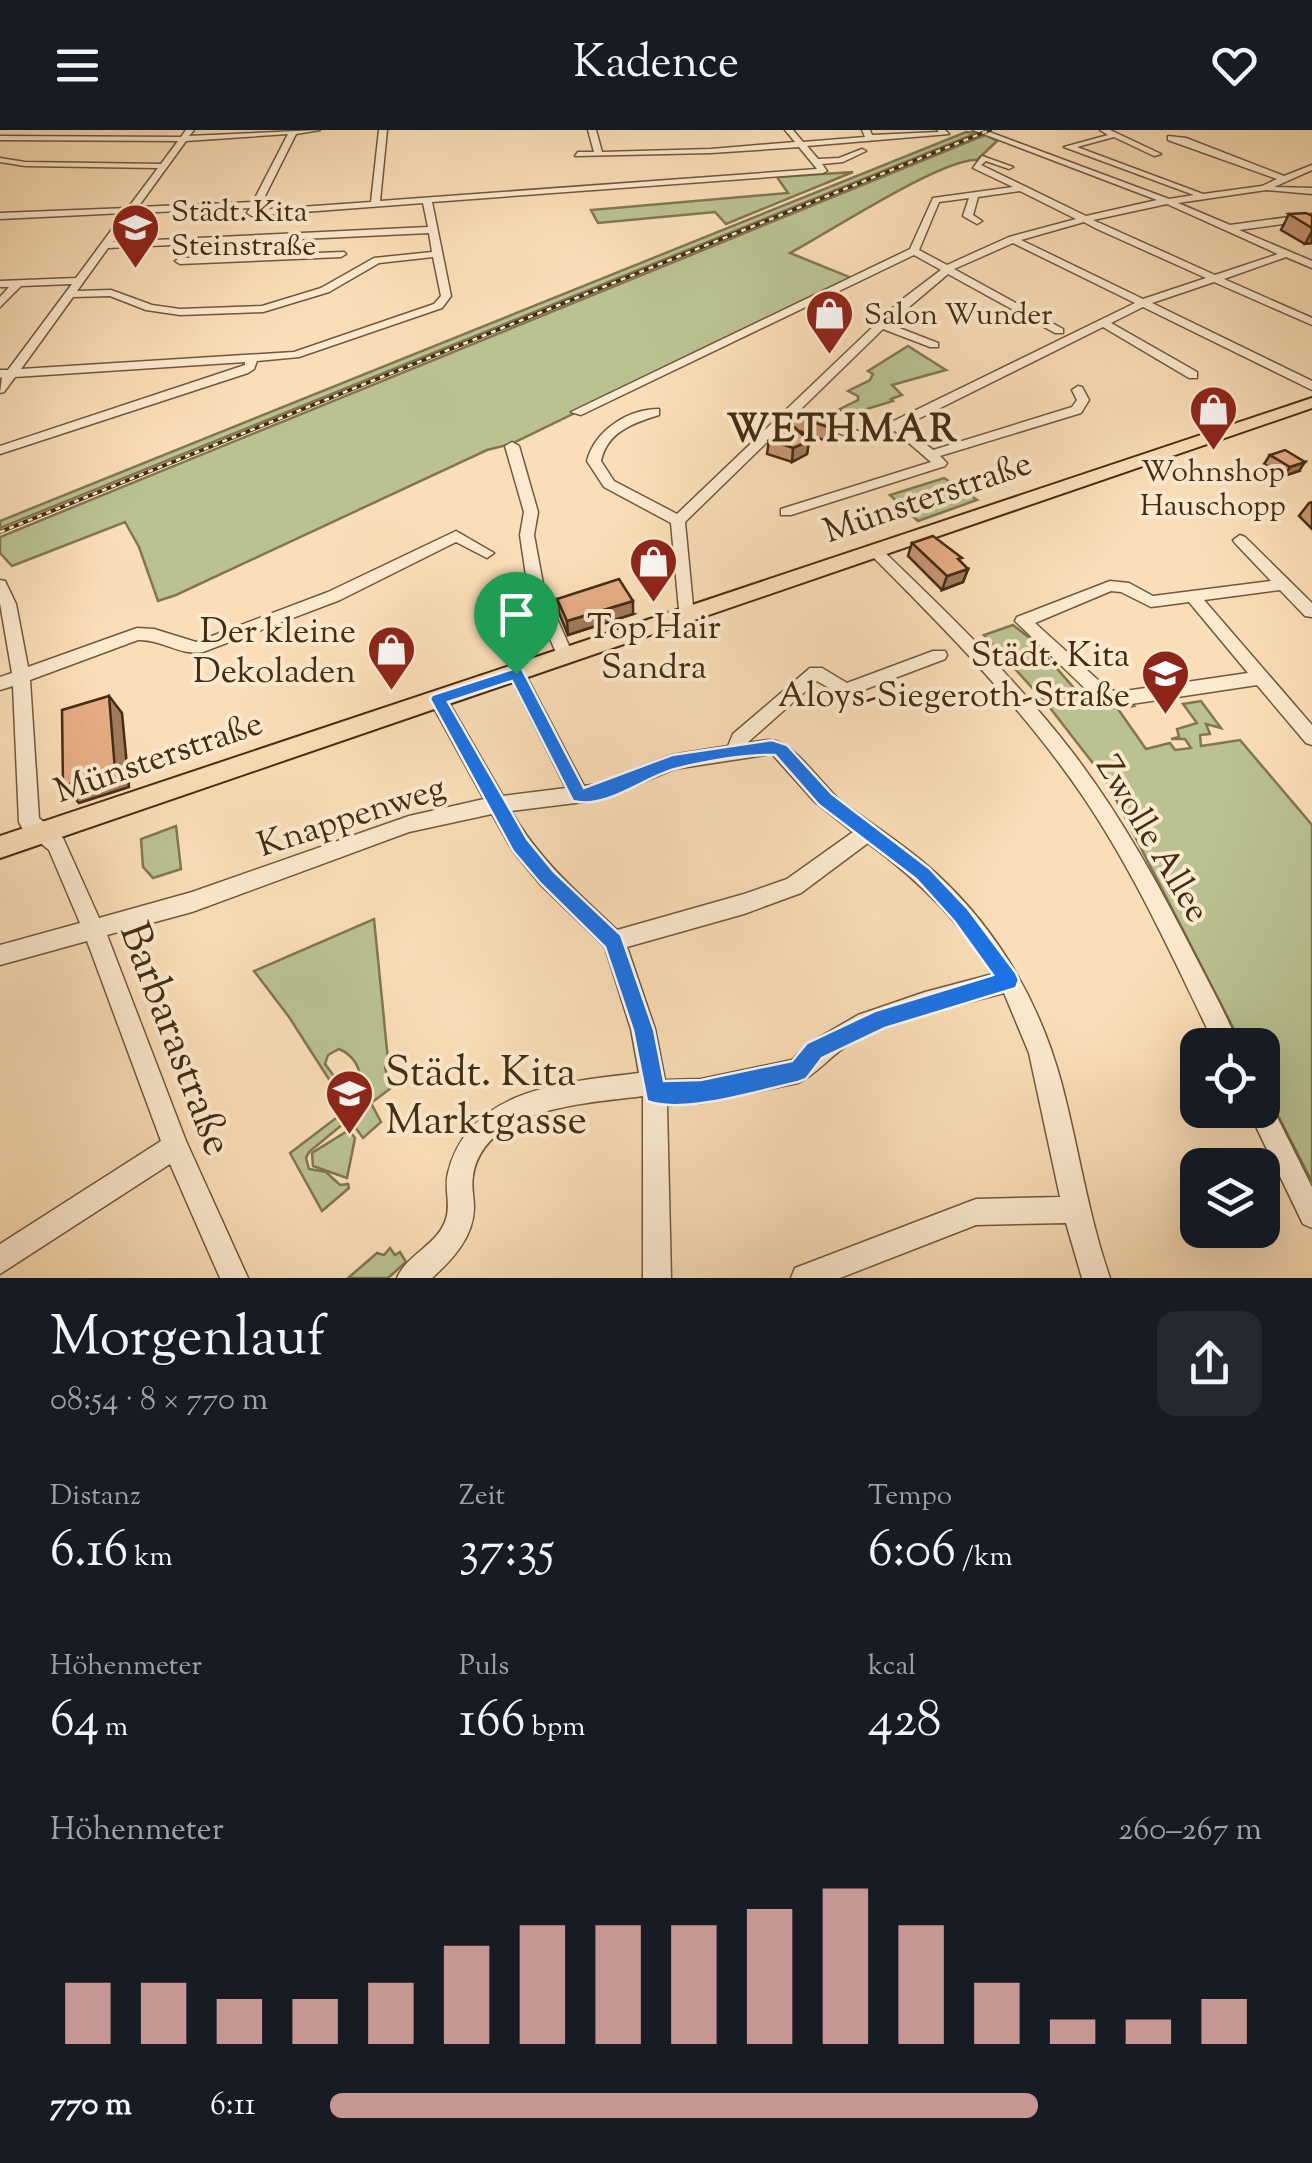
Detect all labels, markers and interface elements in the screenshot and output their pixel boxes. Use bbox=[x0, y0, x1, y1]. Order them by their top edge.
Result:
text: Kadence bbox=[573, 33, 739, 98]
icon: menu bbox=[50, 38, 105, 93]
icon: heart bbox=[1207, 38, 1262, 93]
place label: Städt. Kita Steinstraße bbox=[171, 192, 316, 269]
school or university icon: Städt. Kita Steinstraße bbox=[110, 202, 162, 270]
shop icon: Salon Wunder bbox=[803, 288, 855, 356]
place label: Salon Wunder bbox=[864, 295, 1052, 338]
shop icon: Wohnshop Hauschopp bbox=[1187, 384, 1239, 452]
district label: WETHMAR bbox=[727, 405, 959, 459]
street label: Münsterstraße bbox=[817, 440, 1039, 559]
place label: Wohnshop Hauschopp bbox=[1140, 452, 1286, 529]
shop icon: Top Hair Sandra bbox=[628, 536, 680, 604]
pin bbox=[474, 572, 559, 675]
icon: arrive bbox=[489, 587, 544, 642]
place label: Top Hair Sandra bbox=[587, 604, 721, 695]
place label: Der kleine Dekoladen bbox=[193, 608, 356, 699]
shop icon: Der kleine Dekoladen bbox=[365, 624, 417, 692]
place label: Städt. Kita Aloys-Siegeroth-Straße bbox=[778, 632, 1130, 723]
school or university icon: Städt. Kita Aloys-Siegeroth-Straße bbox=[1139, 648, 1191, 716]
street label: Münsterstraße bbox=[48, 700, 270, 819]
street label: Zwolle Allee bbox=[1081, 747, 1221, 933]
street label: Knappenweg bbox=[252, 764, 453, 873]
street label: Barbarastraße bbox=[101, 915, 245, 1165]
map controls bbox=[1180, 1028, 1280, 1248]
button: locate bbox=[1180, 1028, 1280, 1128]
place label: Städt. Kita Marktgasse bbox=[385, 1045, 587, 1153]
school or university icon: Städt. Kita Marktgasse bbox=[324, 1068, 376, 1136]
button: layers bbox=[1180, 1148, 1280, 1248]
text: Morgenlauf bbox=[50, 1301, 326, 1380]
button: share bbox=[1157, 1311, 1262, 1416]
text: 08:54 · 8 × 770 m bbox=[50, 1378, 268, 1424]
text: Distanz bbox=[50, 1477, 141, 1517]
text: Zeit bbox=[459, 1477, 505, 1517]
text: Tempo bbox=[868, 1477, 952, 1517]
text: 6.16 bbox=[50, 1517, 128, 1589]
text: 37:35 bbox=[459, 1517, 555, 1589]
text: 6:06 bbox=[868, 1517, 956, 1589]
text: km bbox=[128, 1538, 173, 1578]
text: /km bbox=[956, 1538, 1013, 1578]
text: Höhenmeter bbox=[50, 1647, 202, 1687]
text: Puls bbox=[459, 1647, 509, 1687]
text: kcal bbox=[868, 1647, 916, 1687]
text: 64 bbox=[50, 1687, 99, 1759]
text: 166 bbox=[459, 1687, 526, 1759]
text: 428 bbox=[868, 1687, 942, 1759]
text: m bbox=[99, 1708, 128, 1748]
text: bpm bbox=[526, 1708, 585, 1748]
text: Höhenmeter bbox=[50, 1808, 224, 1854]
text: 260–267 m bbox=[1118, 1808, 1262, 1854]
text: 770 m bbox=[50, 2083, 132, 2129]
text: 6:11 bbox=[210, 2083, 256, 2129]

